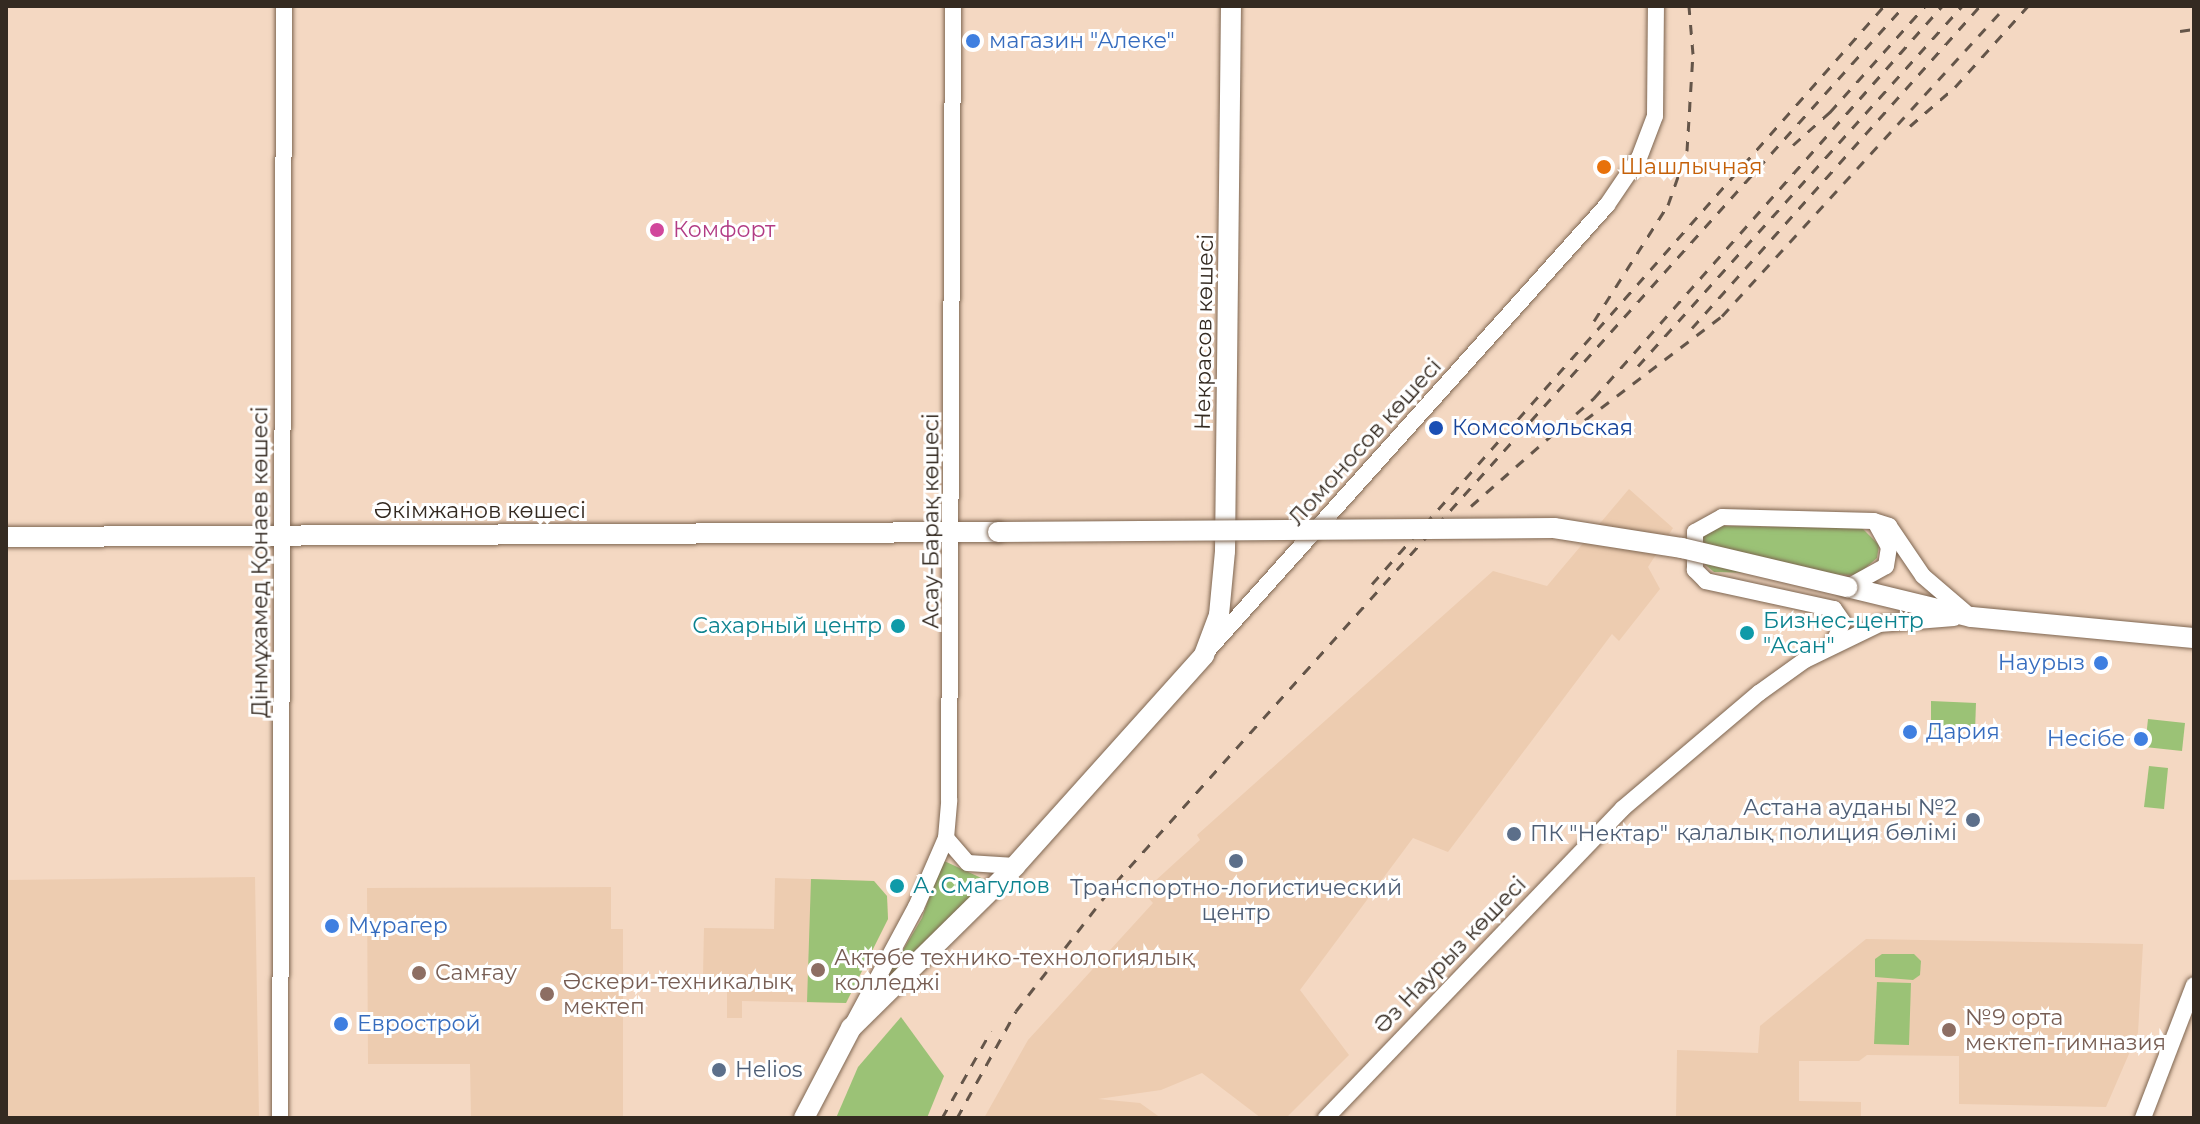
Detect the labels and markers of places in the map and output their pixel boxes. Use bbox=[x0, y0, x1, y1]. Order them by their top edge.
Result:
place label: магазин "Алеке" bbox=[989, 28, 1175, 54]
marker: магазин "Алеке" bbox=[964, 32, 982, 50]
place label: Шашлычная bbox=[1620, 154, 1763, 180]
marker: Шашлычная bbox=[1595, 158, 1613, 176]
place label: Комфорт bbox=[673, 217, 775, 243]
marker: Комфорт bbox=[648, 221, 666, 239]
place label: Комсомольская bbox=[1452, 415, 1633, 441]
marker: Комсомольская bbox=[1427, 419, 1445, 437]
place label: Бизнес-центр "Асан" bbox=[1763, 607, 1924, 658]
place label: Сахарный центр bbox=[692, 613, 882, 639]
marker: Сахарный центр bbox=[889, 617, 907, 635]
marker: Бизнес-центр "Асан" bbox=[1738, 624, 1756, 642]
place label: Наурыз bbox=[1998, 650, 2085, 676]
marker: Наурыз bbox=[2092, 654, 2110, 672]
place label: Дария bbox=[1926, 719, 2000, 745]
marker: Дария bbox=[1901, 723, 1919, 741]
place label: Несібе bbox=[2047, 726, 2125, 752]
marker: Несібе bbox=[2132, 730, 2150, 748]
place label: Астана ауданы №2 қалалық полиция бөлімі bbox=[1676, 794, 1957, 846]
marker: Астана ауданы №2 қалалық полиция бөлімі bbox=[1964, 811, 1982, 829]
place label: ПК "Нектар" bbox=[1530, 821, 1668, 847]
marker: ПК "Нектар" bbox=[1505, 825, 1523, 843]
marker: Транспортно-логистический центр bbox=[1227, 852, 1245, 870]
place label: А. Смагулов bbox=[913, 873, 1050, 899]
place label: Транспортно-логистический центр bbox=[1070, 874, 1402, 926]
marker: А. Смагулов bbox=[888, 877, 906, 895]
place label: Мұрагер bbox=[348, 913, 448, 939]
marker: Мұрагер bbox=[323, 917, 341, 935]
place label: Ақтөбе технико-технологиялық колледжі bbox=[834, 944, 1194, 996]
place label: Самғау bbox=[435, 960, 517, 986]
marker: Ақтөбе технико-технологиялық колледжі bbox=[809, 961, 827, 979]
marker: Самғау bbox=[410, 964, 428, 982]
place label: Әскери-техникалық мектеп bbox=[563, 968, 792, 1020]
marker: Әскери-техникалық мектеп bbox=[538, 985, 556, 1003]
place label: №9 орта мектеп-гимназия bbox=[1965, 1004, 2166, 1056]
place label: Еврострой bbox=[357, 1011, 481, 1037]
marker: Еврострой bbox=[332, 1015, 350, 1033]
marker: №9 орта мектеп-гимназия bbox=[1940, 1021, 1958, 1039]
place label: Helios bbox=[735, 1057, 803, 1083]
marker: Helios bbox=[710, 1061, 728, 1079]

